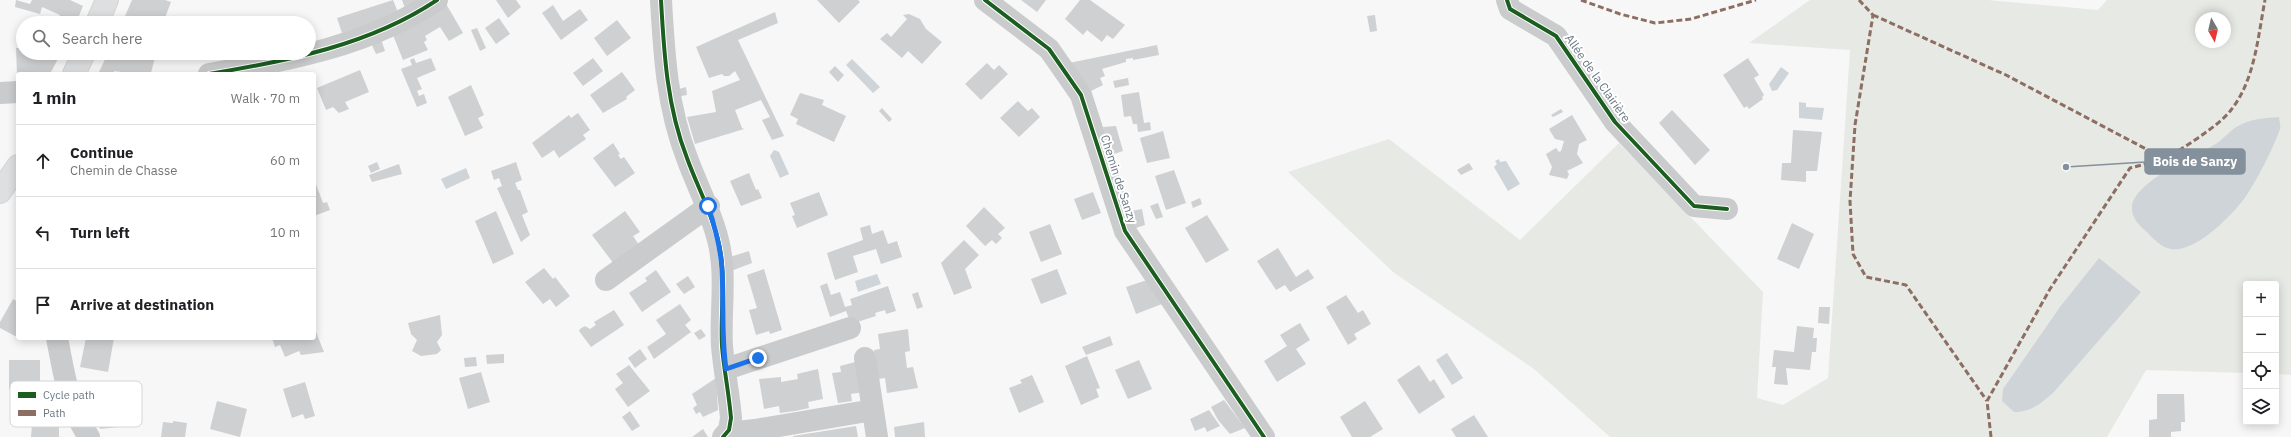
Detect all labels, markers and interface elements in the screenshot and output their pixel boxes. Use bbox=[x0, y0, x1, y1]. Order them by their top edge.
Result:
north arrow bbox=[2195, 12, 2231, 48]
search box bbox=[16, 16, 316, 60]
icon: search bbox=[30, 27, 52, 49]
text: Search here bbox=[62, 29, 142, 48]
street label: Allée de la Clairière bbox=[1562, 31, 1634, 125]
text: 1 min bbox=[32, 87, 76, 109]
text: Walk · 70 m bbox=[231, 90, 300, 107]
street label: Chemin de Sanzy bbox=[1098, 133, 1140, 225]
text: Continue bbox=[70, 143, 134, 162]
callout: Bois de Sanzy bbox=[2145, 149, 2245, 174]
icon: ahead bbox=[32, 150, 54, 172]
text: 60 m bbox=[270, 152, 300, 169]
text: Bois de Sanzy bbox=[2153, 153, 2237, 170]
text: Chemin de Chasse bbox=[70, 162, 178, 179]
route start bbox=[699, 197, 717, 215]
icon: left bbox=[32, 222, 54, 244]
text: Turn left bbox=[70, 223, 130, 242]
text: 10 m bbox=[270, 224, 300, 241]
map controls bbox=[2243, 281, 2279, 425]
button: + bbox=[2243, 281, 2279, 317]
icon: arrive bbox=[32, 294, 54, 316]
text: Arrive at destination bbox=[70, 295, 214, 314]
button: − bbox=[2243, 317, 2279, 353]
route end bbox=[749, 349, 767, 367]
button: locate bbox=[2243, 353, 2279, 389]
legend bbox=[10, 381, 142, 427]
text: Cycle path bbox=[43, 388, 95, 402]
button: layers bbox=[2243, 389, 2279, 425]
text: Path bbox=[43, 406, 66, 420]

